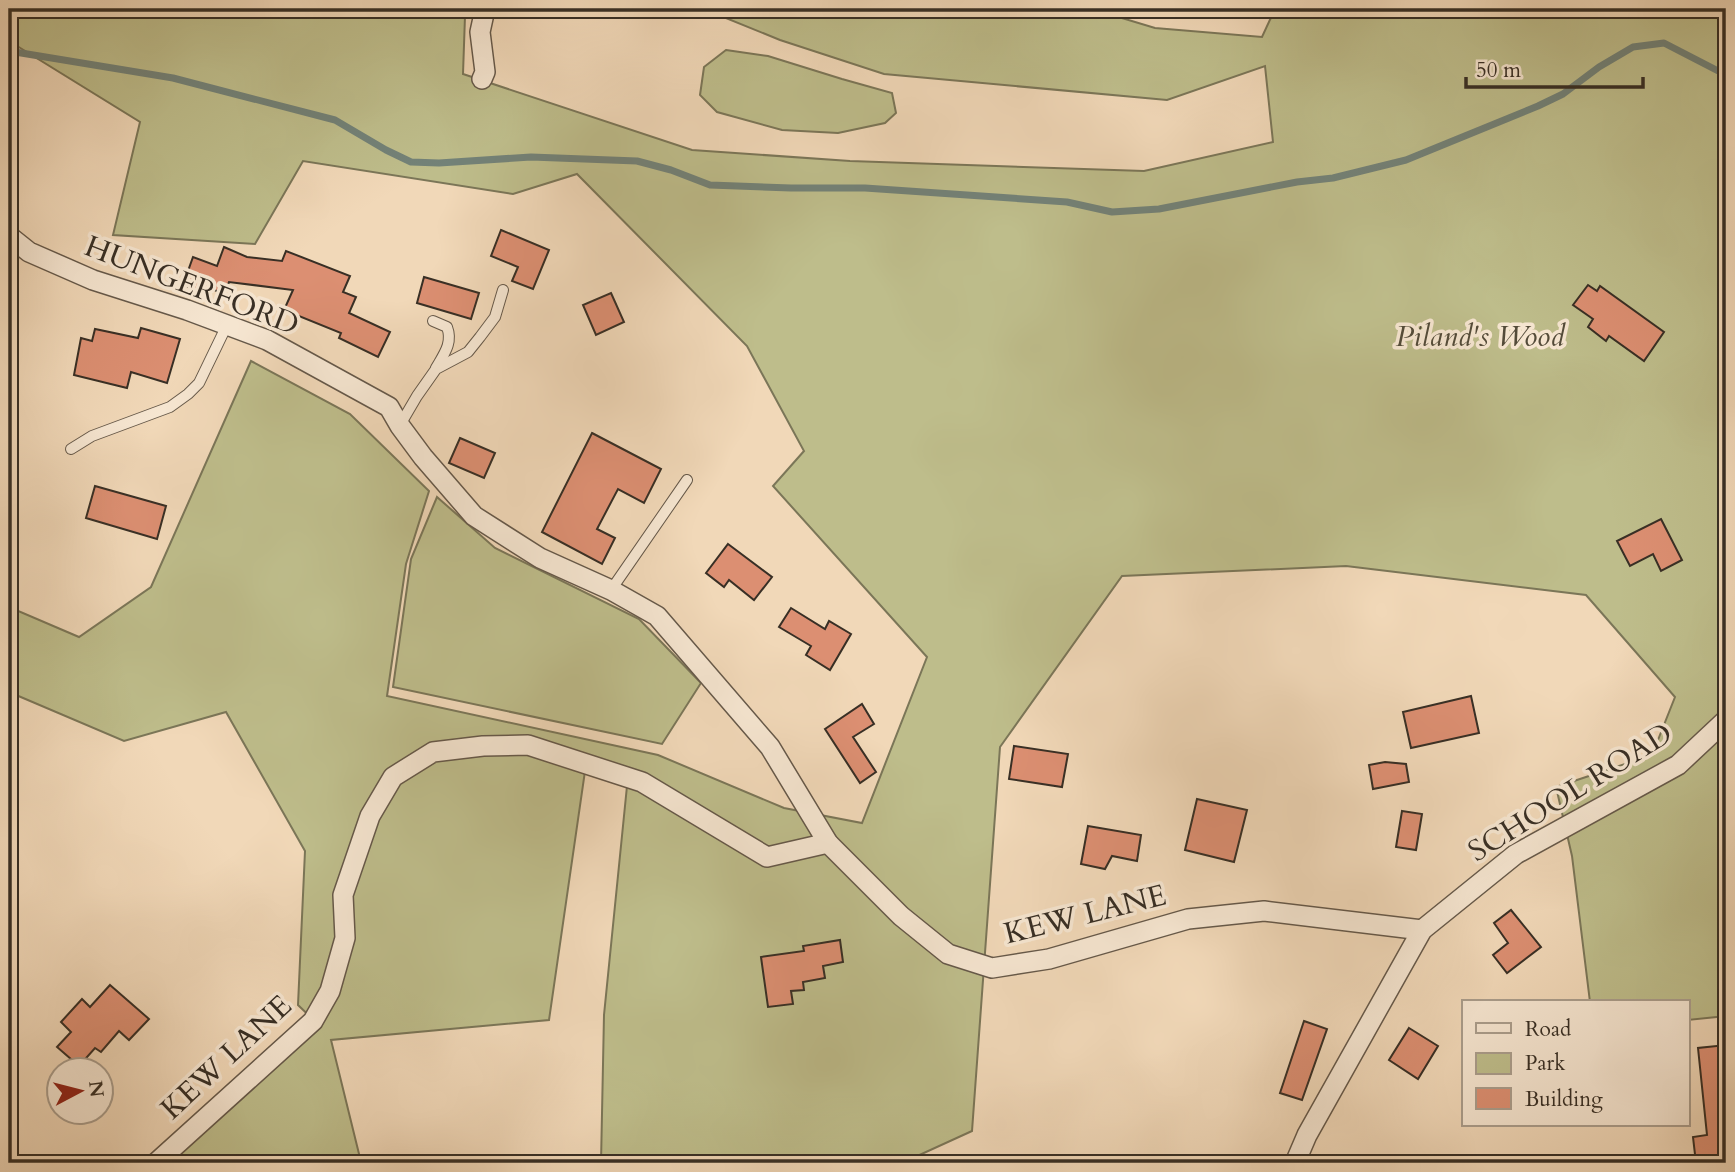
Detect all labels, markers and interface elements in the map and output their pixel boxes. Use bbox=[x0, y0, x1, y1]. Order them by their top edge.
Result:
scale bar bbox=[1466, 46, 1642, 90]
text: 50 m bbox=[1476, 56, 1521, 85]
street label: HUNGERFORD bbox=[79, 226, 305, 345]
park label: Piland's Wood bbox=[1395, 316, 1566, 357]
street label: SCHOOL ROAD bbox=[1460, 713, 1680, 872]
street label: KEW LANE bbox=[1000, 875, 1170, 954]
street label: KEW LANE bbox=[152, 986, 301, 1129]
legend bbox=[1462, 1000, 1690, 1126]
text: Road bbox=[1525, 1015, 1571, 1044]
text: Park bbox=[1525, 1049, 1566, 1078]
north arrow bbox=[46, 1056, 116, 1126]
text: N bbox=[82, 1079, 110, 1099]
text: Building bbox=[1525, 1085, 1603, 1114]

